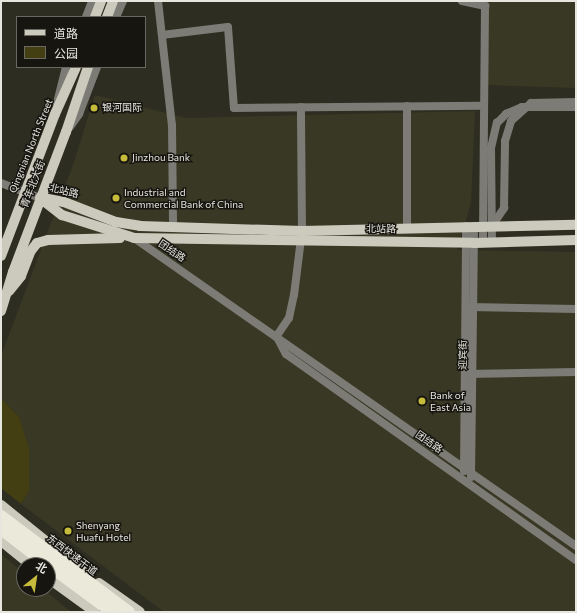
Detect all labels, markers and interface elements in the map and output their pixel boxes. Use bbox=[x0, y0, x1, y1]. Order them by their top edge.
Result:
legend bbox=[16, 16, 146, 68]
text: 道路 bbox=[54, 26, 78, 40]
text: 公园 bbox=[54, 46, 78, 60]
street label: Qingnian North Street bbox=[7, 97, 55, 195]
place label: 银河国际 bbox=[102, 102, 142, 114]
marker: 银河国际 bbox=[89, 103, 99, 113]
place label: Jinzhou Bank bbox=[132, 152, 190, 164]
marker: Jinzhou Bank bbox=[119, 153, 129, 163]
street label: 青年北大街 bbox=[18, 159, 48, 209]
street label: 北站路 bbox=[48, 182, 80, 200]
place label: Industrial and Commercial Bank of China bbox=[124, 186, 243, 210]
marker: Industrial and Commercial Bank of China bbox=[111, 193, 121, 203]
street label: 北站路 bbox=[366, 223, 396, 235]
street label: 团结路 bbox=[156, 238, 188, 264]
street label: 迎宾街 bbox=[457, 340, 469, 370]
place label: Bank of East Asia bbox=[430, 389, 471, 412]
marker: Bank of East Asia bbox=[417, 396, 427, 406]
street label: 团结路 bbox=[413, 428, 445, 456]
place label: Shenyang Huafu Hotel bbox=[76, 519, 131, 542]
marker: Shenyang Huafu Hotel bbox=[63, 526, 73, 536]
street label: 东西快速干道 bbox=[44, 532, 100, 578]
north arrow bbox=[16, 557, 56, 597]
text: 北 bbox=[34, 559, 50, 575]

